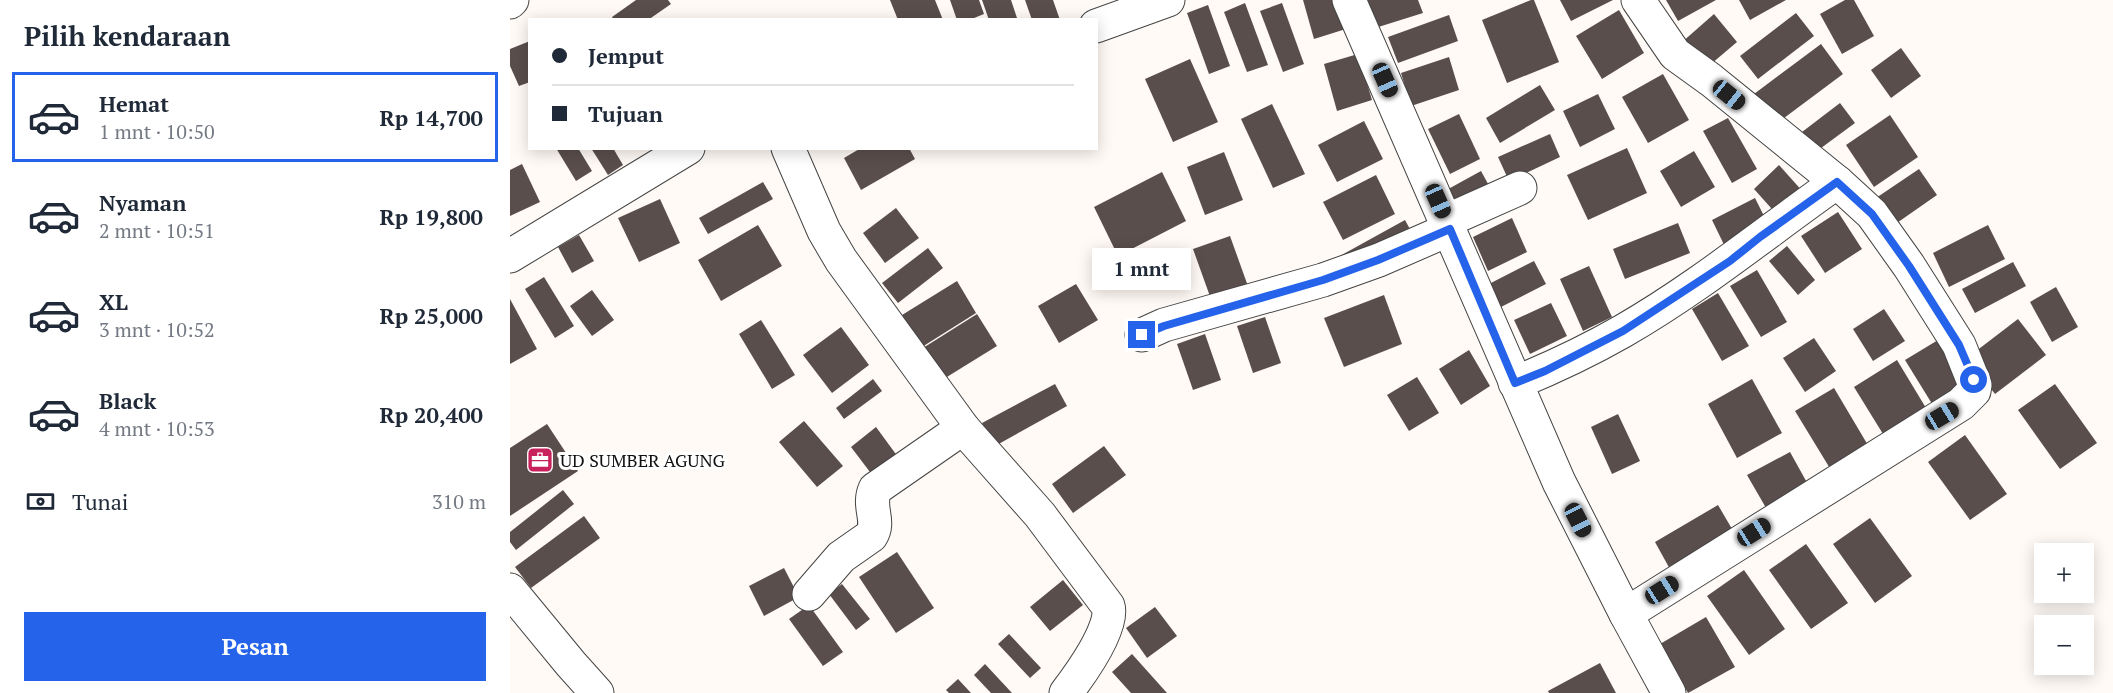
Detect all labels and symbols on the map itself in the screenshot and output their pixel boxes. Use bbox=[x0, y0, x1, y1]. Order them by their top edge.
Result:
car bbox=[1369, 60, 1401, 100]
car bbox=[1709, 77, 1749, 113]
car bbox=[1422, 181, 1454, 221]
callout: 1 mnt bbox=[1092, 248, 1192, 290]
route end bbox=[1128, 321, 1155, 348]
route start bbox=[1960, 366, 1987, 393]
car bbox=[1922, 399, 1962, 433]
office icon: UD SUMBER AGUNG bbox=[525, 445, 555, 475]
place label: UD SUMBER AGUNG bbox=[560, 448, 726, 472]
car bbox=[1562, 500, 1594, 540]
car bbox=[1734, 515, 1774, 549]
car bbox=[1642, 573, 1682, 607]

